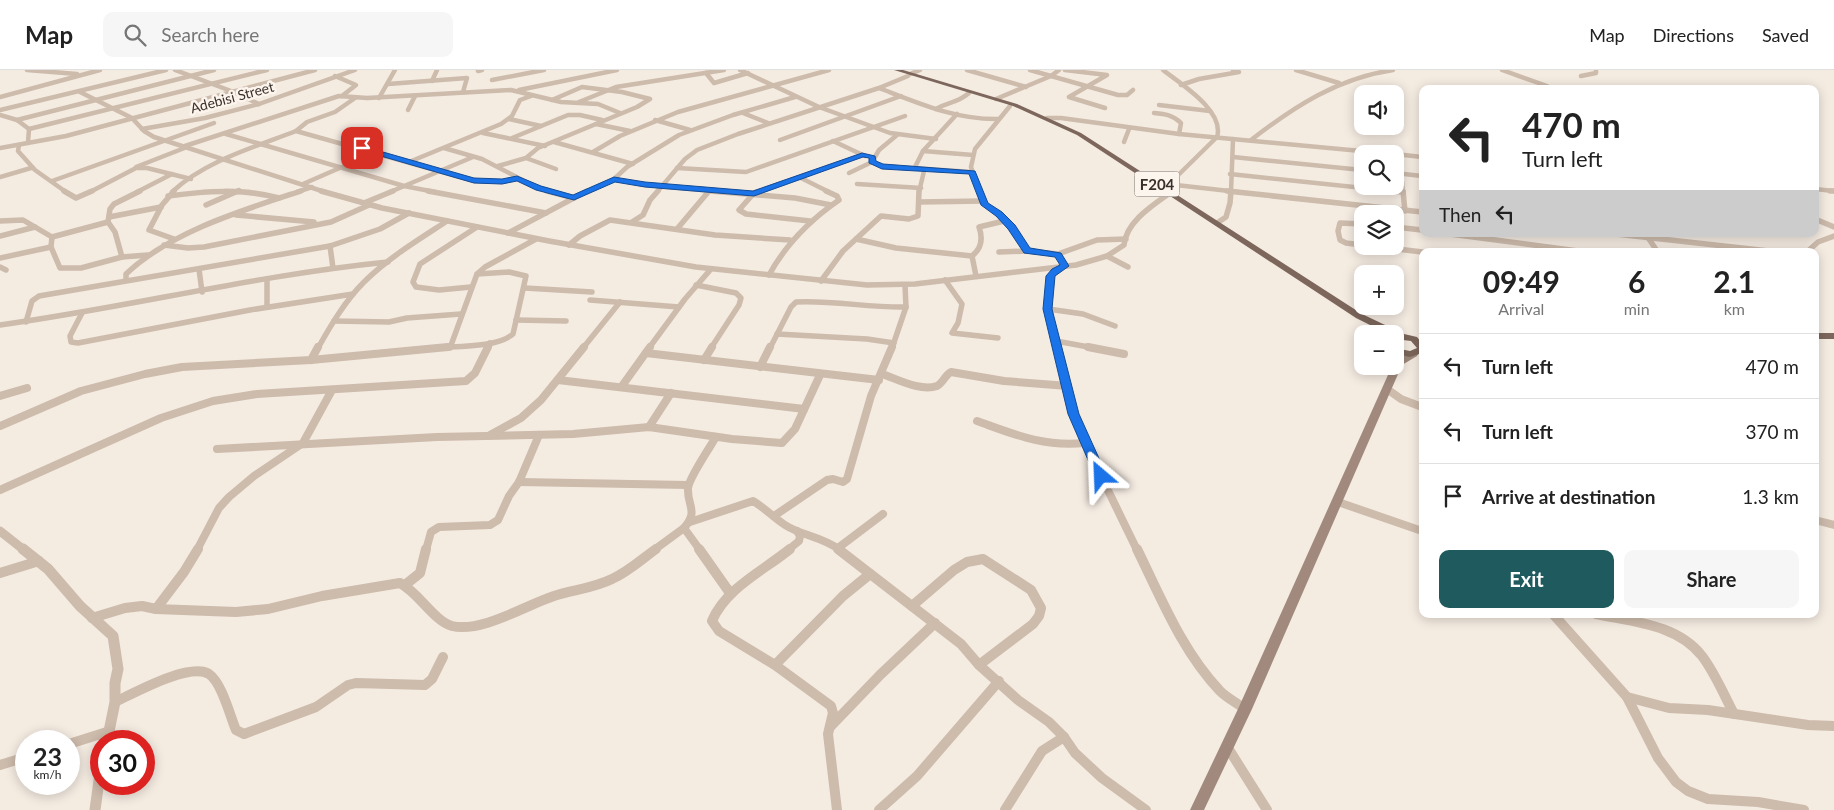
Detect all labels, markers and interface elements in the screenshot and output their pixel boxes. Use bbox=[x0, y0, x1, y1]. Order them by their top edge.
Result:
search box bbox=[103, 12, 453, 57]
text: Map bbox=[25, 20, 73, 49]
icon: search bbox=[121, 21, 149, 49]
text: Search here bbox=[161, 23, 259, 46]
text: Map bbox=[1589, 24, 1625, 46]
text: Directions bbox=[1653, 24, 1734, 46]
text: Saved bbox=[1762, 24, 1809, 46]
street label: Adebisi Street bbox=[188, 78, 276, 116]
map controls bbox=[1354, 85, 1404, 375]
button: sound bbox=[1354, 85, 1404, 135]
text: 470 m bbox=[1522, 103, 1621, 145]
icon: left bbox=[1439, 105, 1504, 170]
pin bbox=[341, 127, 383, 169]
icon: arrive bbox=[348, 134, 376, 162]
button: search bbox=[1354, 145, 1404, 195]
text: Turn left bbox=[1522, 145, 1603, 172]
road number: F204 bbox=[1134, 172, 1180, 196]
icon: left bbox=[1491, 200, 1519, 228]
text: Then bbox=[1439, 203, 1481, 226]
button: layers bbox=[1354, 205, 1404, 255]
text: 09:49 bbox=[1483, 263, 1560, 299]
text: 6 bbox=[1628, 263, 1645, 299]
text: 2.1 bbox=[1713, 263, 1755, 299]
button: + bbox=[1354, 265, 1404, 315]
text: Arrival bbox=[1498, 299, 1544, 318]
text: min bbox=[1624, 299, 1650, 318]
text: km bbox=[1724, 299, 1745, 318]
button: − bbox=[1354, 325, 1404, 375]
icon: left bbox=[1439, 352, 1467, 380]
text: Turn left bbox=[1482, 355, 1553, 378]
text: 470 m bbox=[1745, 355, 1799, 378]
icon: left bbox=[1439, 417, 1467, 445]
text: Turn left bbox=[1482, 420, 1553, 443]
text: 370 m bbox=[1745, 420, 1799, 443]
position arrow bbox=[1074, 449, 1126, 501]
icon: arrive bbox=[1439, 482, 1467, 510]
text: Arrive at destination bbox=[1482, 485, 1655, 508]
text: 1.3 km bbox=[1742, 485, 1799, 508]
button: Exit bbox=[1439, 550, 1614, 608]
button: Share bbox=[1624, 550, 1799, 608]
speed limit sign: 30 bbox=[90, 730, 155, 795]
text: 23 bbox=[33, 741, 62, 771]
text: km/h bbox=[33, 767, 62, 782]

